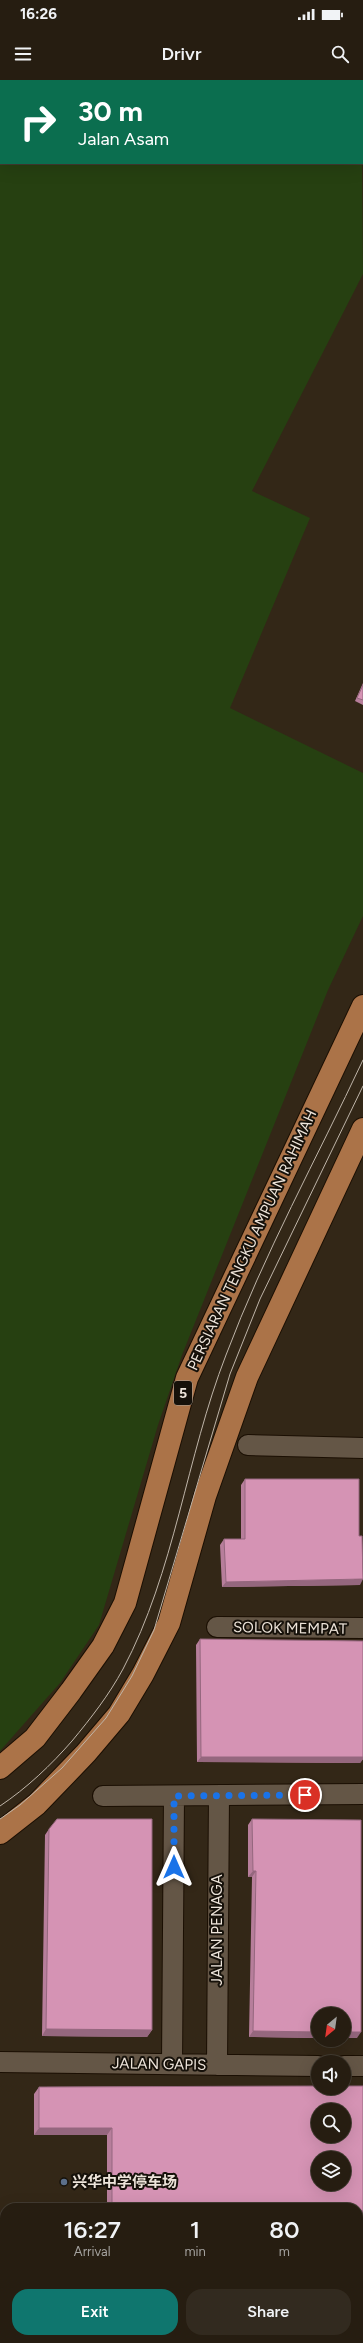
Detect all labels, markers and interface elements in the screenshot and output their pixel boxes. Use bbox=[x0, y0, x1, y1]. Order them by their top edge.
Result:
text: 16:26 bbox=[20, 5, 57, 23]
icon: menu bbox=[12, 43, 34, 65]
text: Drivr bbox=[162, 43, 201, 65]
icon: search bbox=[329, 43, 351, 65]
text: 30 m bbox=[78, 94, 143, 128]
icon: right bbox=[12, 96, 64, 148]
text: Jalan Asam bbox=[78, 128, 169, 150]
street label: PERSIARAN TENGKU AMPUAN RAHIMAH bbox=[184, 1107, 320, 1373]
road number: 5 bbox=[174, 1381, 192, 1405]
street label: SOLOK MEMPAT bbox=[233, 1618, 348, 1638]
pin bbox=[288, 1778, 322, 1812]
icon: arrive bbox=[294, 1784, 316, 1806]
position arrow bbox=[153, 1846, 195, 1888]
street label: JALAN PENAGA bbox=[208, 1874, 226, 1986]
north arrow bbox=[311, 2007, 351, 2047]
map controls bbox=[311, 2007, 351, 2191]
street label: JALAN GAPIS bbox=[112, 2054, 206, 2074]
button: sound bbox=[311, 2055, 351, 2095]
button: search bbox=[311, 2103, 351, 2143]
button: layers bbox=[311, 2151, 351, 2191]
place label: 兴华中学停车场 bbox=[72, 2173, 177, 2191]
marker: 兴华中学停车场 bbox=[59, 2177, 69, 2187]
text: 16:27 bbox=[63, 2215, 121, 2244]
text: 1 bbox=[190, 2215, 200, 2244]
text: 80 bbox=[269, 2215, 299, 2244]
text: Arrival bbox=[74, 2244, 111, 2259]
text: min bbox=[184, 2244, 206, 2259]
text: m bbox=[279, 2244, 290, 2259]
button: Exit bbox=[12, 2289, 178, 2335]
button: Share bbox=[186, 2289, 351, 2335]

